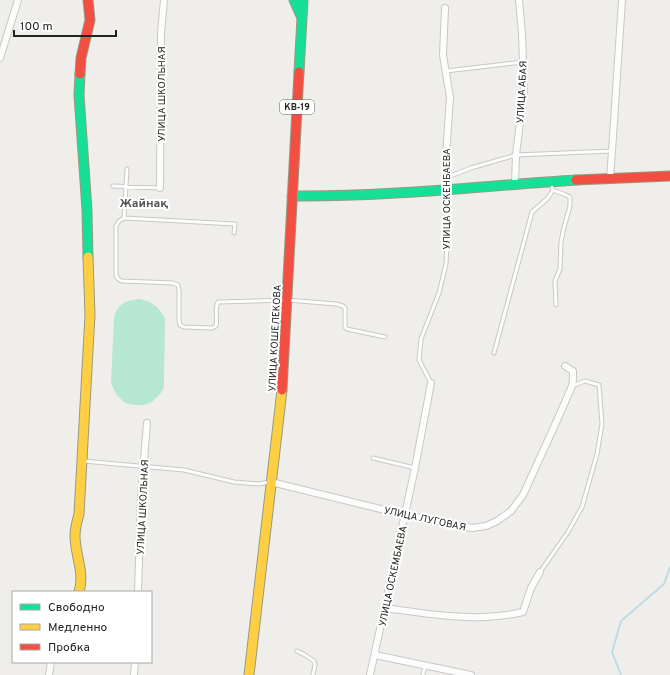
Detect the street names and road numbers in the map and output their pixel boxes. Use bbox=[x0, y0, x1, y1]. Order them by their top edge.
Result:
street label: УЛИЦА ШКОЛЬНАЯ bbox=[156, 46, 169, 142]
street label: УЛИЦА АБАЯ bbox=[514, 60, 531, 124]
road number: КВ-19 bbox=[280, 100, 314, 114]
street label: УЛИЦА ОСКЕНБАЕВА bbox=[441, 148, 454, 250]
street label: УЛИЦА КОШЕЛЕКОВА bbox=[266, 284, 285, 392]
street label: УЛИЦА ШКОЛЬНАЯ bbox=[135, 459, 152, 555]
street label: УЛИЦА ЛУГОВАЯ bbox=[382, 504, 467, 535]
street label: УЛИЦА ОСКЕМБАЕВА bbox=[376, 525, 411, 628]

